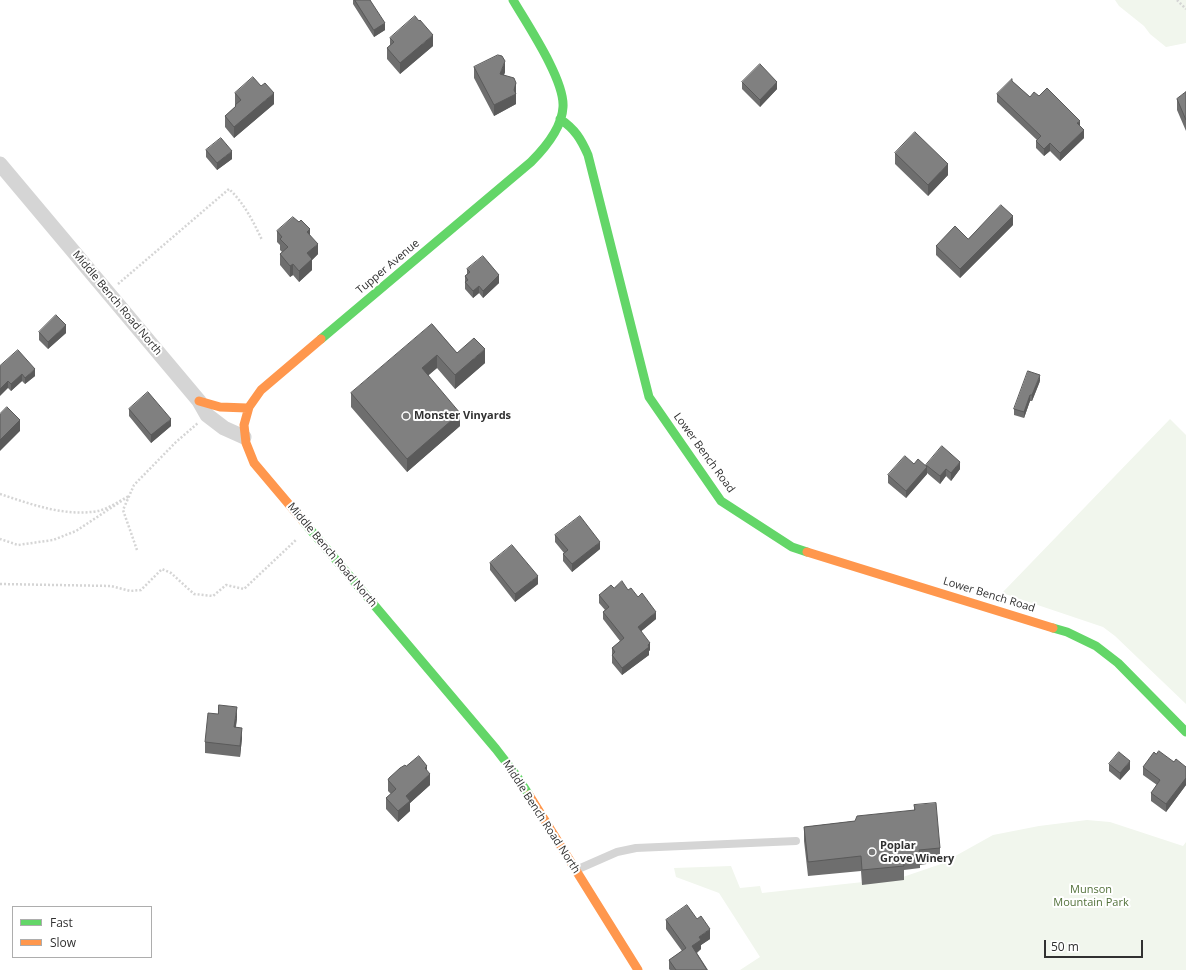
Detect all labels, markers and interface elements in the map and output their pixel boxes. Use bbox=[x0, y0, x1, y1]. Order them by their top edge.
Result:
street label: Tupper Avenue bbox=[354, 237, 422, 297]
street label: Middle Bench Road North bbox=[70, 248, 164, 358]
place label: Monster Vinyards bbox=[414, 409, 511, 423]
street label: Lower Bench Road bbox=[671, 410, 737, 496]
marker: Monster Vinyards bbox=[401, 411, 411, 421]
street label: Middle Bench Road North bbox=[285, 500, 379, 610]
street label: Lower Bench Road bbox=[941, 575, 1037, 615]
street label: Middle Bench Road North bbox=[500, 758, 582, 876]
place label: Poplar Grove Winery bbox=[880, 839, 954, 865]
marker: Poplar Grove Winery bbox=[867, 847, 877, 857]
park label: Munson Mountain Park bbox=[1053, 883, 1129, 909]
legend bbox=[12, 906, 152, 958]
text: Fast bbox=[50, 914, 73, 931]
scale bar bbox=[1046, 932, 1145, 958]
text: Slow bbox=[50, 934, 76, 951]
text: 50 m bbox=[1051, 938, 1079, 955]

